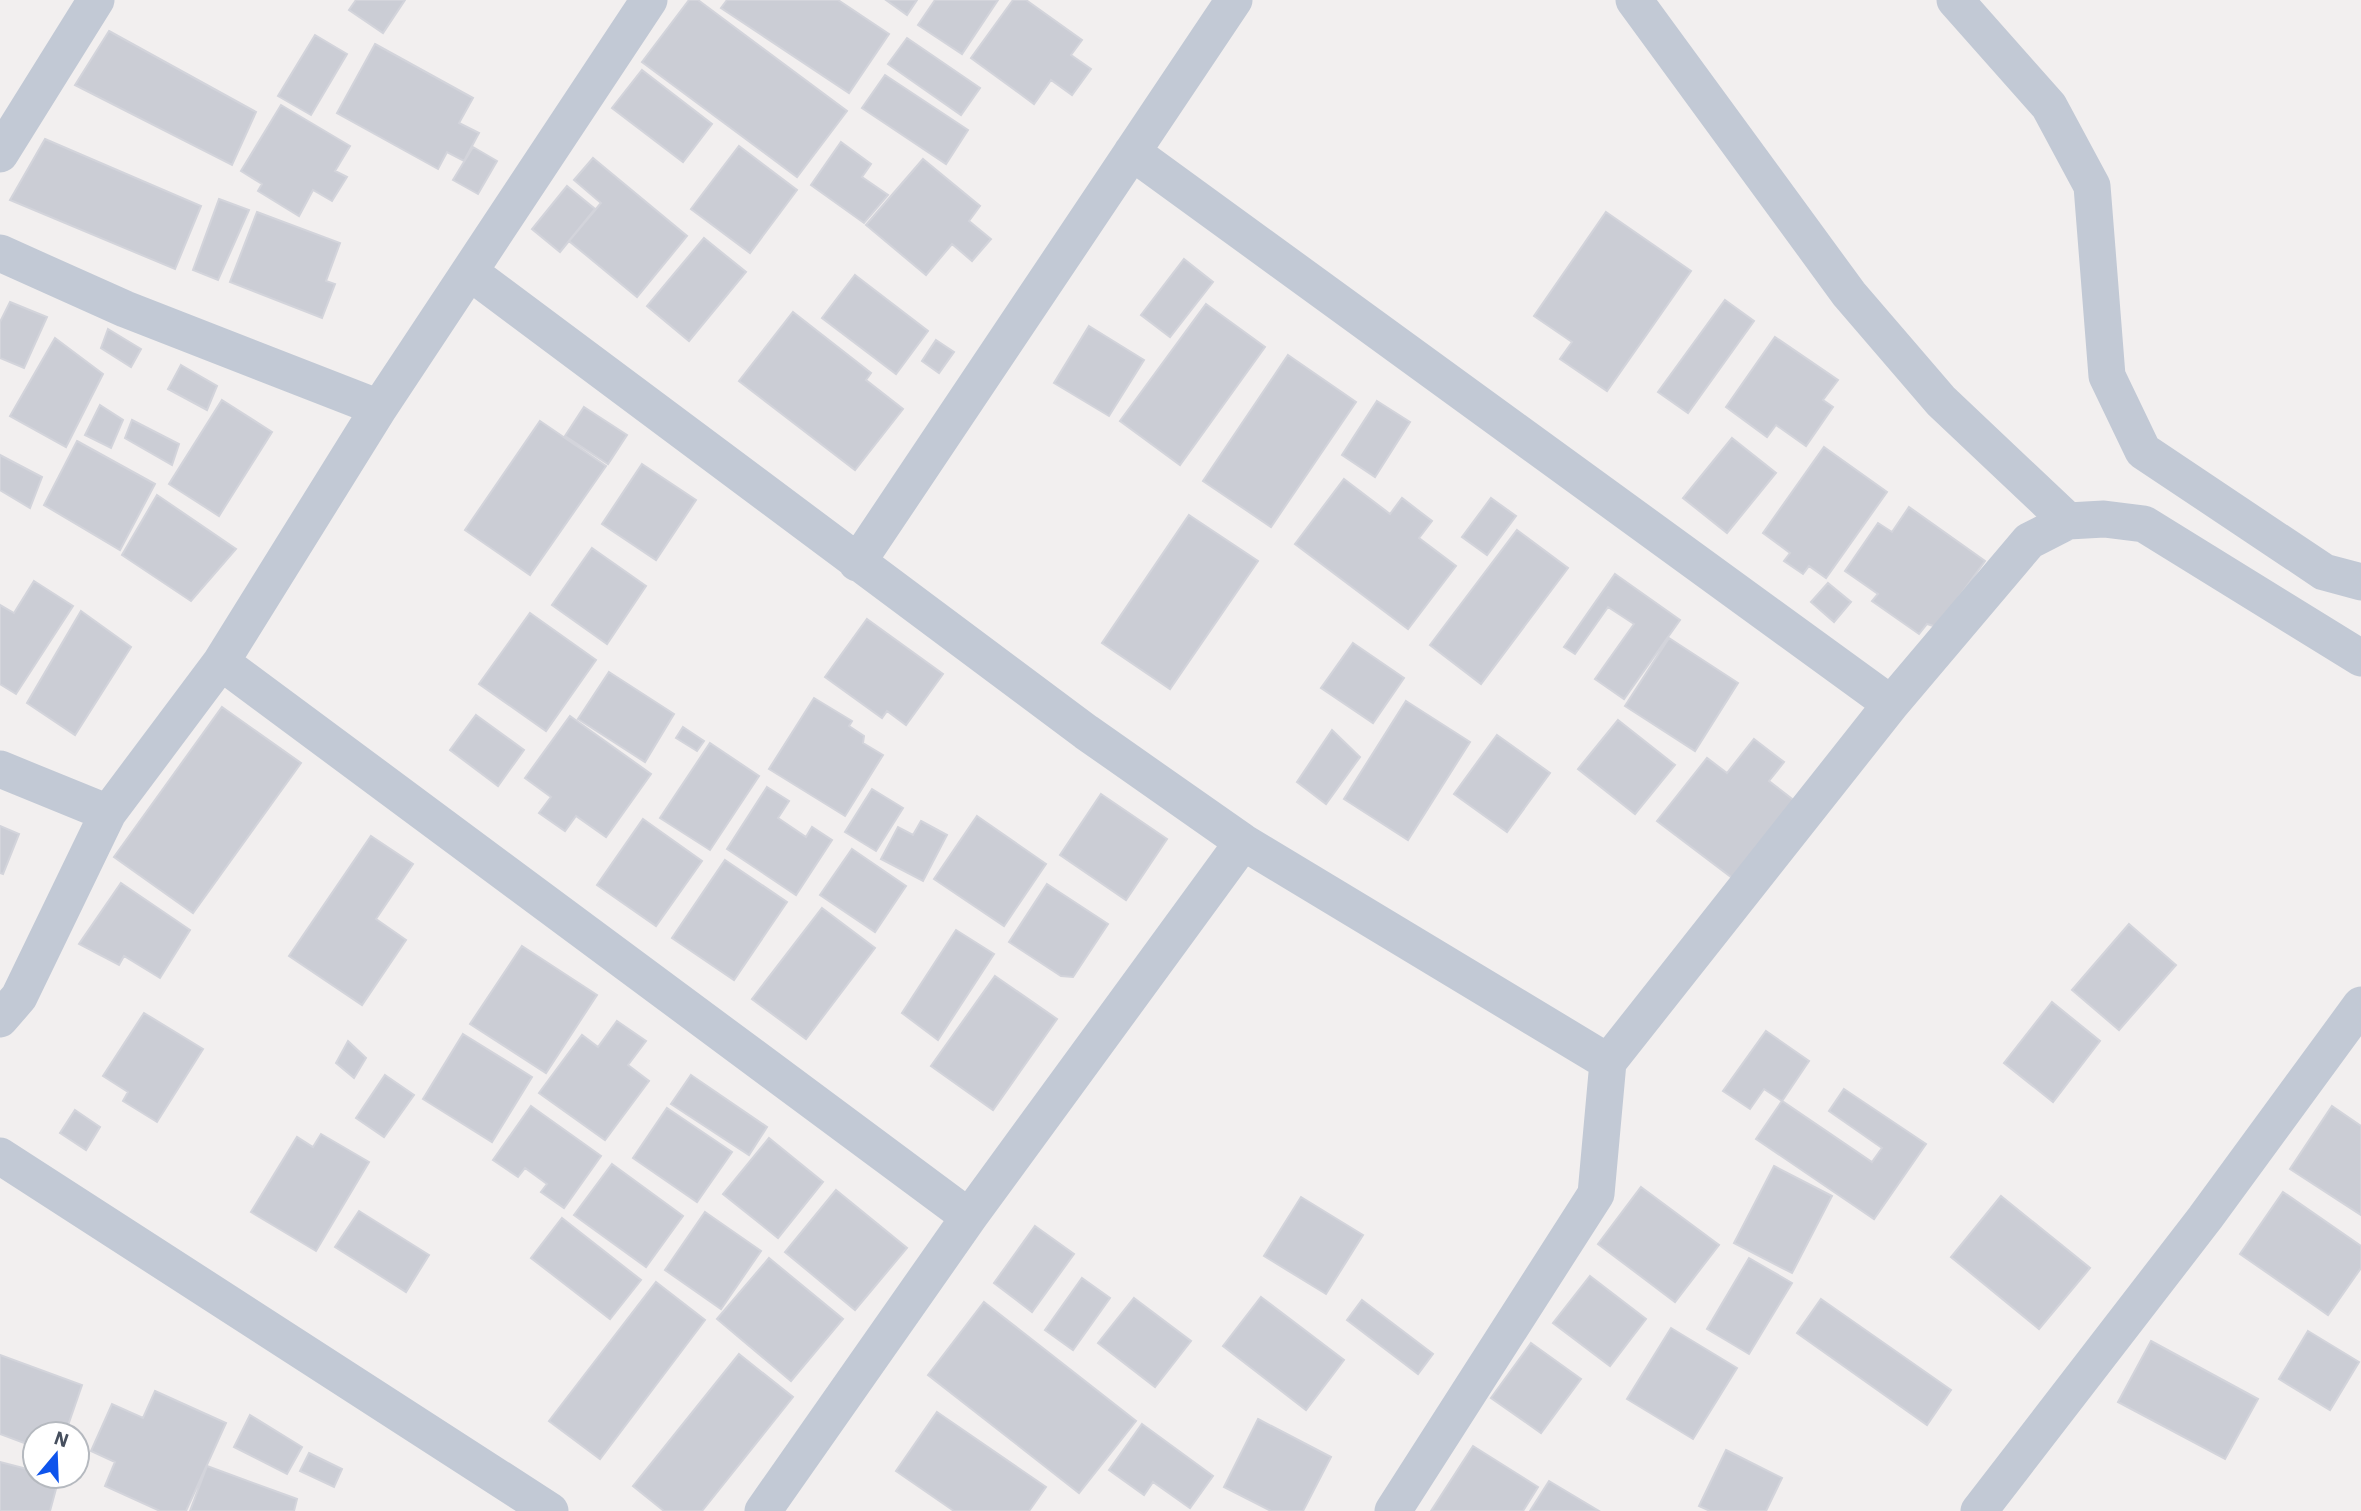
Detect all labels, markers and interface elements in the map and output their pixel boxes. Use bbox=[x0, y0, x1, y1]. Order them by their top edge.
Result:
north arrow bbox=[21, 1420, 91, 1490]
text: N bbox=[51, 1425, 72, 1453]

